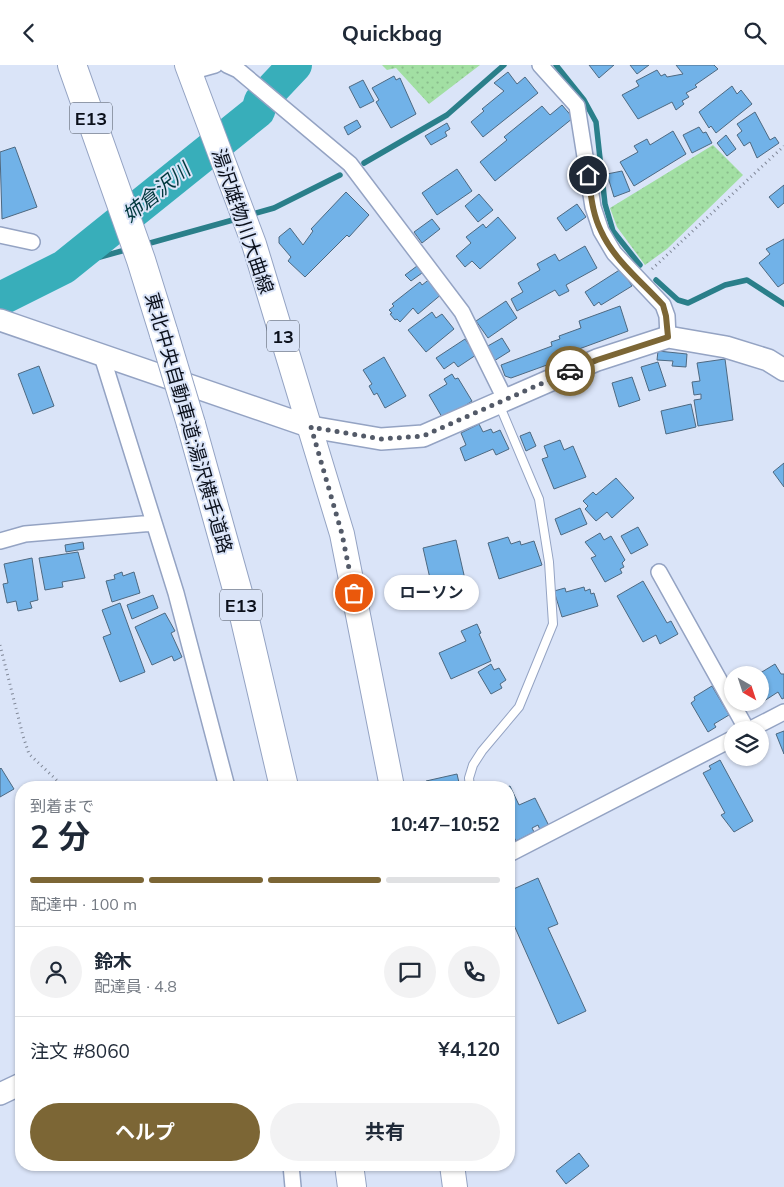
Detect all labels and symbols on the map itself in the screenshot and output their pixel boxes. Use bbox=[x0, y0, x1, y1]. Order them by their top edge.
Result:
road number: E13 bbox=[70, 103, 112, 133]
street label: 湯沢雄物川大曲線 bbox=[207, 145, 279, 297]
pin bbox=[567, 154, 609, 196]
water label: 姉倉沢川 bbox=[117, 156, 197, 227]
street label: 東北中央自動車道;湯沢横手道路 bbox=[140, 290, 238, 556]
road number: 13 bbox=[267, 321, 299, 351]
courier bbox=[545, 346, 595, 396]
pin bbox=[333, 572, 375, 614]
callout: ローソン bbox=[384, 575, 479, 611]
road number: E13 bbox=[220, 589, 262, 621]
north arrow bbox=[724, 666, 769, 711]

